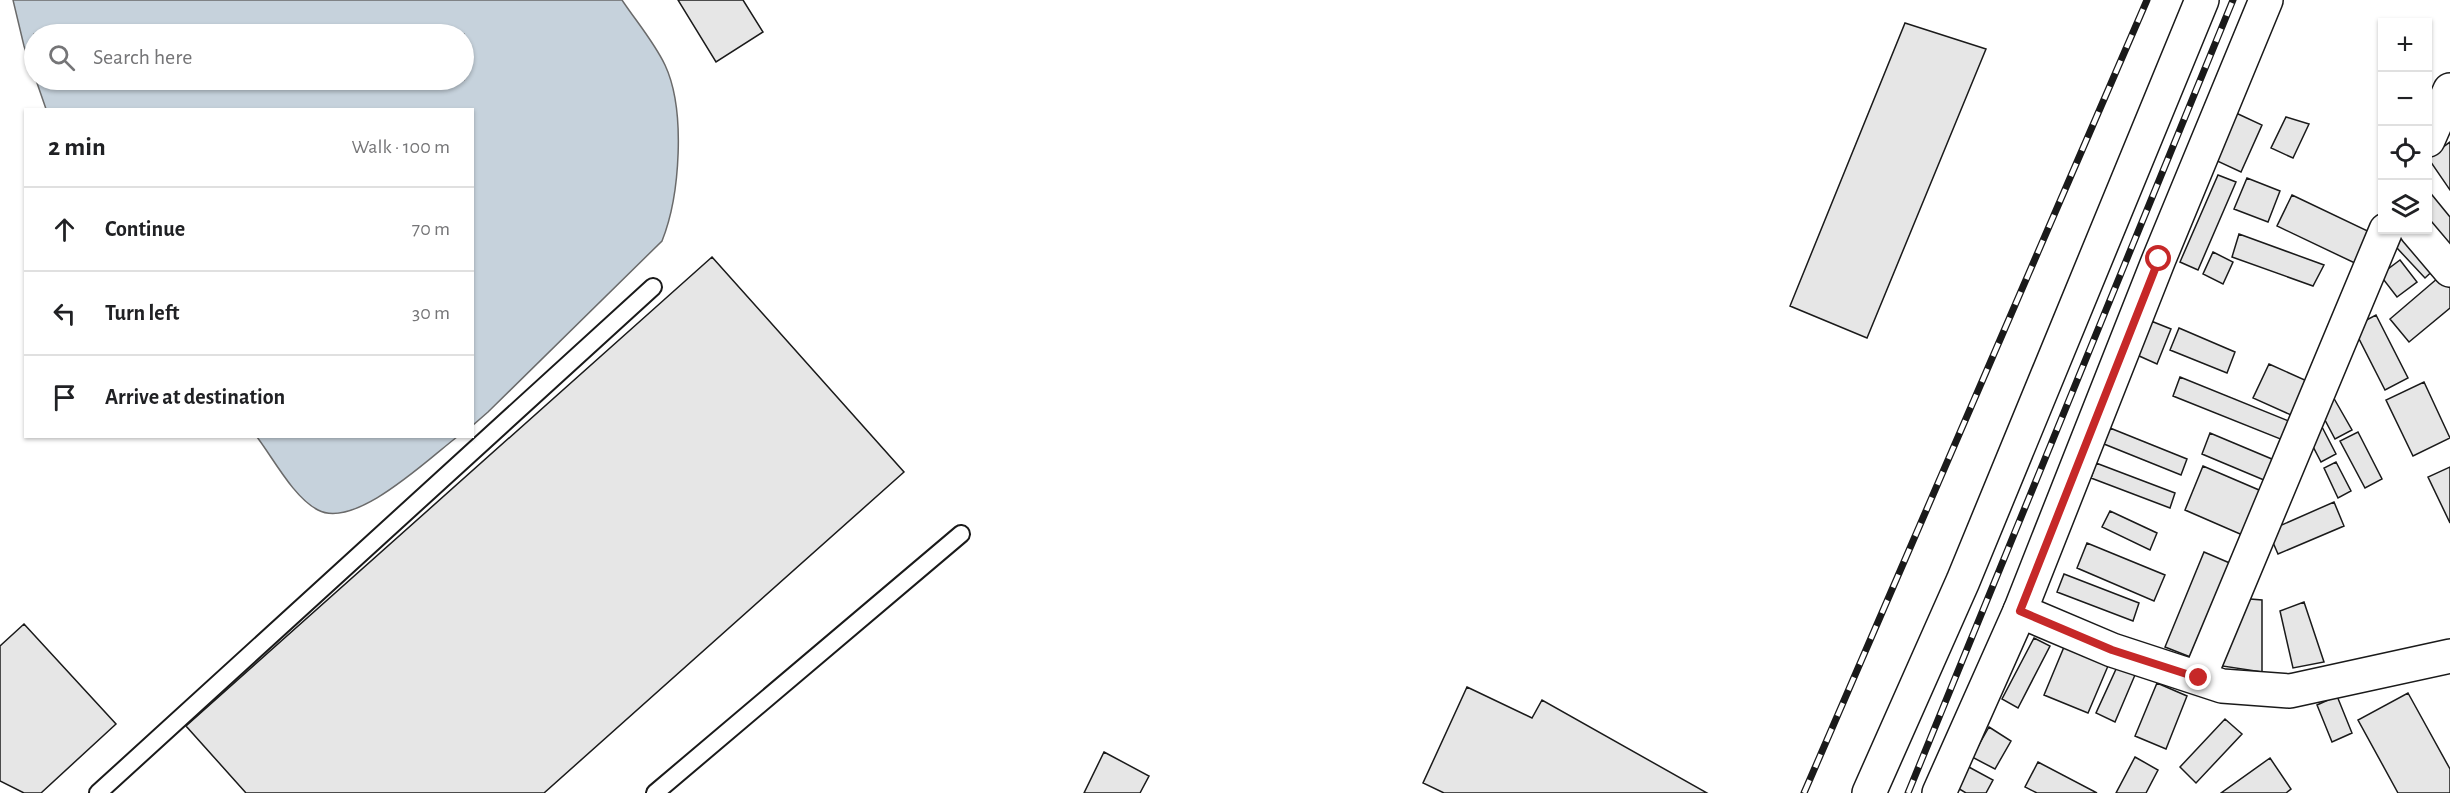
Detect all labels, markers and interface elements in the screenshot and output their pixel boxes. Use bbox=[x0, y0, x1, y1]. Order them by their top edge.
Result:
map controls bbox=[2378, 18, 2432, 234]
button: + bbox=[2378, 18, 2432, 72]
search box bbox=[24, 24, 474, 90]
icon: search bbox=[45, 41, 78, 74]
text: Search here bbox=[93, 46, 192, 68]
button: − bbox=[2378, 72, 2432, 126]
button: locate bbox=[2378, 126, 2432, 180]
text: 2 min bbox=[48, 134, 106, 160]
text: Walk · 100 m bbox=[351, 137, 450, 157]
button: layers bbox=[2378, 180, 2432, 234]
icon: ahead bbox=[48, 213, 81, 246]
text: Continue bbox=[105, 218, 185, 240]
text: 70 m bbox=[412, 219, 450, 239]
route start bbox=[2145, 245, 2171, 271]
icon: left bbox=[48, 297, 81, 330]
text: Turn left bbox=[105, 302, 179, 324]
text: 30 m bbox=[412, 303, 450, 323]
icon: arrive bbox=[48, 381, 81, 414]
text: Arrive at destination bbox=[105, 386, 285, 408]
route end bbox=[2185, 664, 2211, 690]

